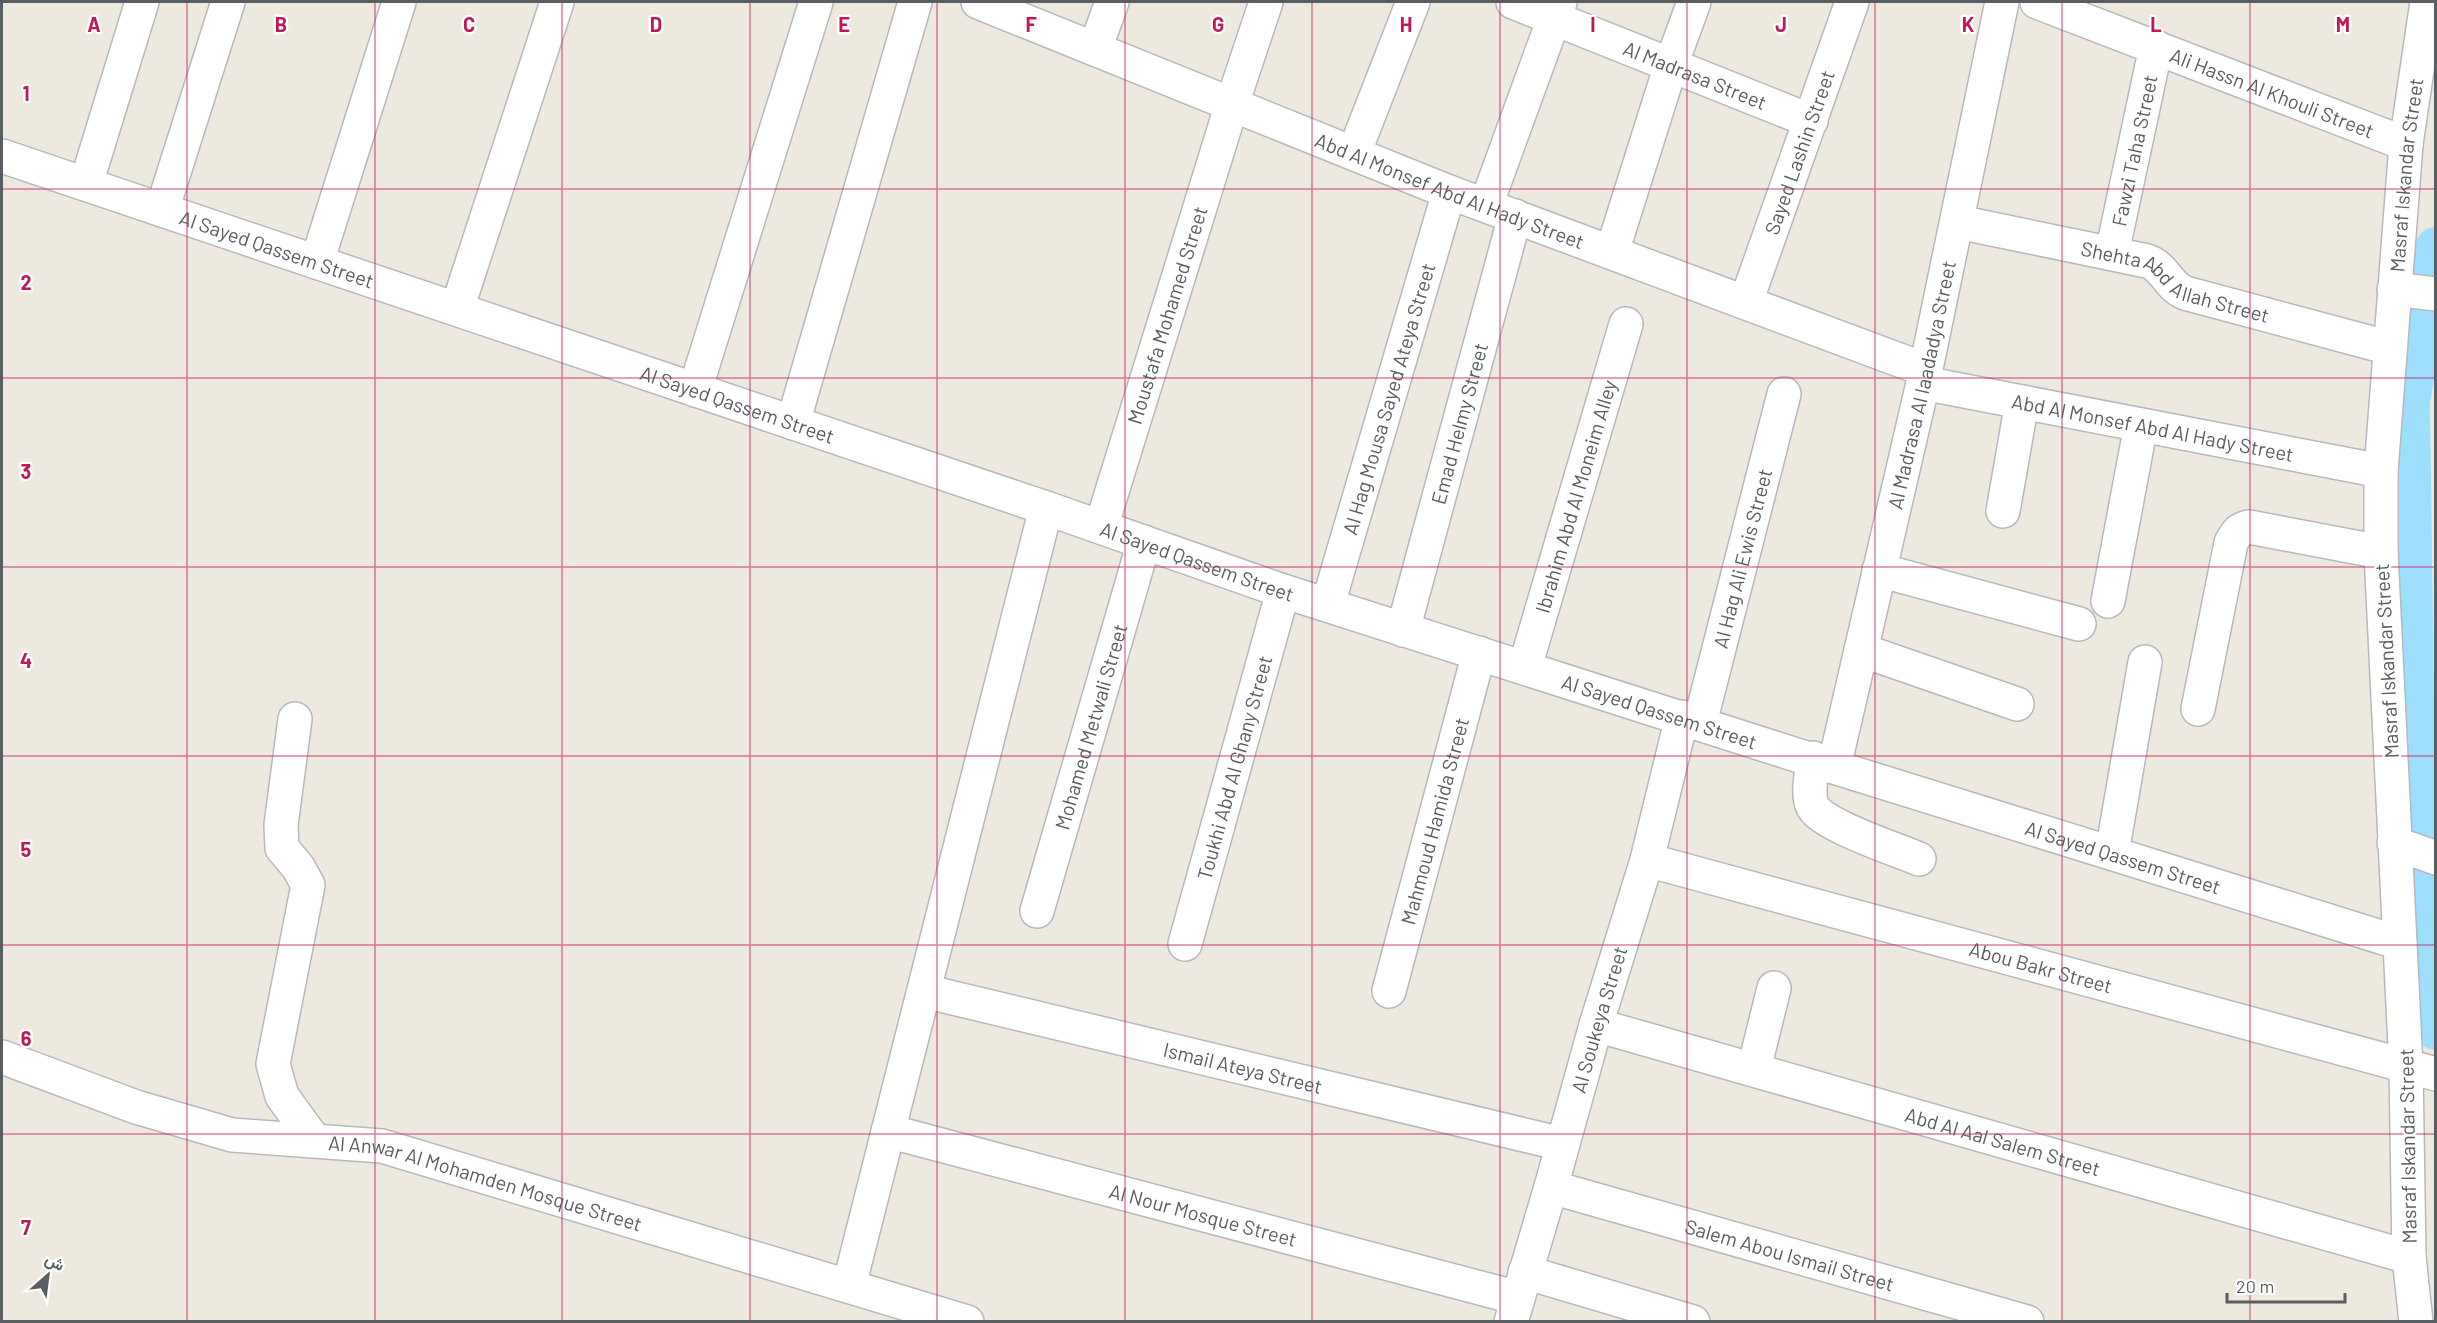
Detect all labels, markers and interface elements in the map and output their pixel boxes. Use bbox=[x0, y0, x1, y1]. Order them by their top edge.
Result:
text: A bbox=[87, 12, 101, 36]
text: B bbox=[275, 12, 287, 36]
text: C bbox=[463, 12, 475, 36]
text: D bbox=[650, 12, 662, 36]
text: E bbox=[838, 12, 850, 36]
text: F bbox=[1025, 12, 1037, 36]
text: G bbox=[1212, 12, 1224, 36]
text: H bbox=[1400, 12, 1412, 36]
text: I bbox=[1590, 12, 1596, 36]
text: J bbox=[1775, 12, 1787, 36]
text: K bbox=[1962, 12, 1975, 36]
text: L bbox=[2150, 12, 2162, 36]
text: M bbox=[2336, 12, 2350, 36]
street label: Al Madrasa Street bbox=[1620, 35, 1770, 114]
street label: Ali Hassn Al Khouli Street bbox=[2167, 42, 2378, 143]
street label: Sayed Lashin Street bbox=[1759, 67, 1839, 238]
street label: Fawzi Taha Street bbox=[2106, 72, 2162, 228]
street label: Masraf Iskandar Street bbox=[2384, 76, 2428, 273]
text: 1 bbox=[22, 81, 30, 105]
street label: Abd Al Monsef Abd Al Hady Street bbox=[1312, 127, 1588, 253]
street label: Moustafa Mohamed Street bbox=[1122, 203, 1212, 427]
street label: Al Sayed Qassem Street bbox=[177, 205, 377, 293]
street label: Shehta Abd Allah Street bbox=[2079, 236, 2272, 327]
street label: Al Madrasa Al Iaadadya Street bbox=[1882, 258, 1960, 512]
street label: Al Hag Mousa Sayed Ateya Street bbox=[1337, 260, 1440, 537]
text: 2 bbox=[20, 270, 32, 294]
street label: Emad Helmy Street bbox=[1426, 340, 1492, 507]
street label: Al Sayed Qassem Street bbox=[637, 360, 838, 448]
street label: Ibrahim Abd Al Moneim Alley bbox=[1530, 377, 1621, 616]
street label: Abd Al Monsef Abd Al Hady Street bbox=[2010, 388, 2296, 466]
text: 3 bbox=[21, 459, 31, 483]
street label: Al Hag Ali Ewis Street bbox=[1708, 466, 1777, 651]
street label: Al Sayed Qassem Street bbox=[1097, 516, 1297, 606]
street label: Masraf Iskandar Street bbox=[2369, 563, 2403, 759]
street label: Mohamed Metwali Street bbox=[1049, 621, 1132, 832]
text: 4 bbox=[20, 648, 32, 672]
street label: Toukhi Abd Al Ghany Street bbox=[1191, 653, 1277, 883]
street label: Al Sayed Qassem Street bbox=[1559, 669, 1760, 754]
street label: Mahmoud Hamida Street bbox=[1395, 715, 1473, 927]
street label: Al Sayed Qassem Street bbox=[2022, 815, 2224, 899]
text: 5 bbox=[21, 837, 32, 861]
street label: Abou Bakr Street bbox=[1967, 936, 2115, 998]
street label: Al Soukeya Street bbox=[1566, 943, 1632, 1096]
text: 6 bbox=[21, 1026, 32, 1050]
street label: Ismail Ateya Street bbox=[1161, 1037, 1325, 1098]
street label: Masraf Iskandar Street bbox=[2393, 1048, 2421, 1244]
street label: Abd Al Aal Salem Street bbox=[1902, 1102, 2103, 1180]
street label: Al Anwar Al Mohamden Mosque Street bbox=[327, 1130, 645, 1236]
street label: Al Nour Mosque Street bbox=[1107, 1178, 1300, 1251]
street label: Salem Abou Ismail Street bbox=[1682, 1214, 1897, 1296]
text: 7 bbox=[21, 1215, 31, 1239]
north arrow bbox=[18, 1245, 78, 1305]
text: ش bbox=[42, 1248, 68, 1275]
scale bar bbox=[2227, 1266, 2346, 1304]
text: 20 m bbox=[2236, 1275, 2274, 1297]

